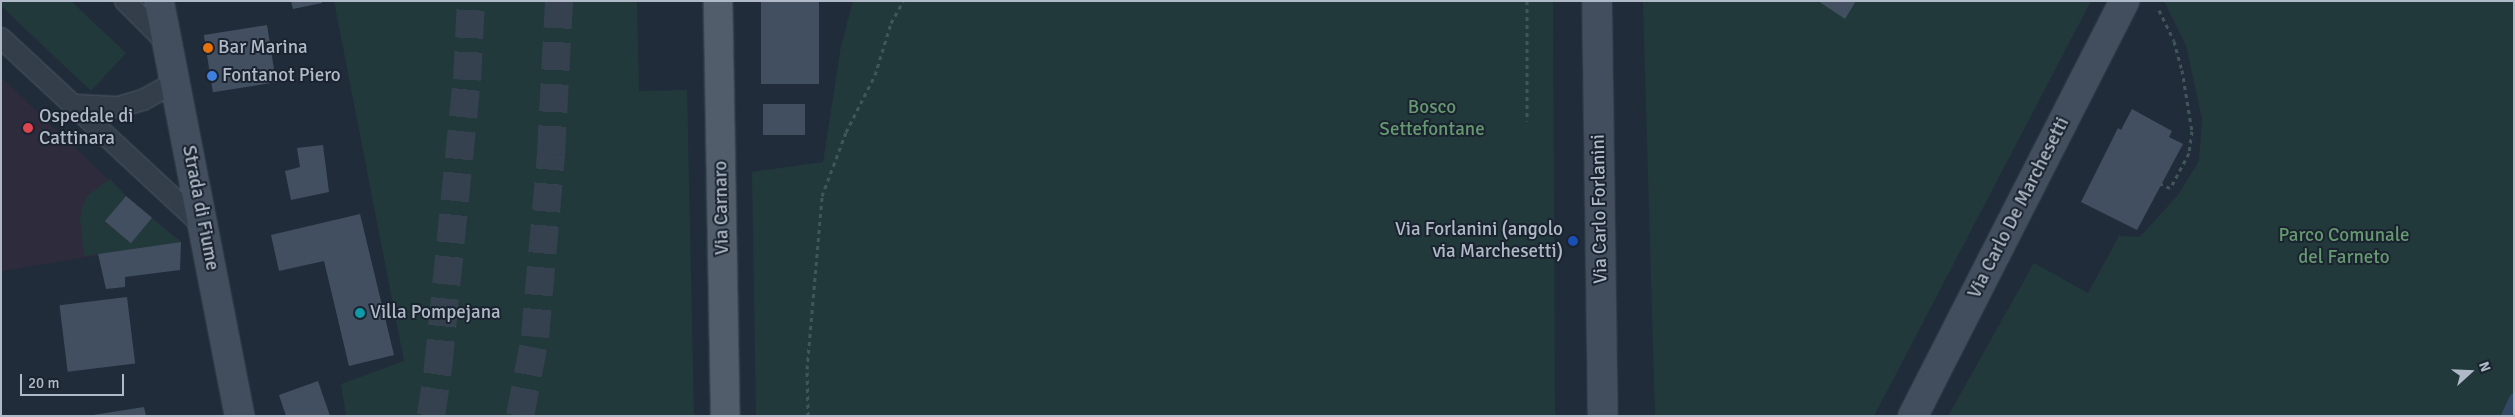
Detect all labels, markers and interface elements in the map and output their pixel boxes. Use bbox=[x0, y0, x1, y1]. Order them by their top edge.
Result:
place label: Bar Marina bbox=[218, 37, 308, 59]
marker: Bar Marina bbox=[202, 42, 214, 54]
place label: Fontanot Piero bbox=[222, 65, 341, 87]
marker: Fontanot Piero bbox=[206, 70, 218, 82]
park label: Bosco Settefontane bbox=[1379, 97, 1485, 141]
place label: Ospedale di Cattinara bbox=[39, 106, 133, 150]
street label: Via Carlo De Marchesetti bbox=[1963, 114, 2075, 302]
marker: Ospedale di Cattinara bbox=[21, 121, 35, 135]
street label: Via Carlo Forlanini bbox=[1587, 134, 1613, 284]
street label: Strada di Fiume bbox=[177, 144, 223, 272]
street label: Via Carnaro bbox=[710, 161, 734, 255]
place label: Via Forlanini (angolo via Marchesetti) bbox=[1395, 219, 1563, 263]
park label: Parco Comunale del Farneto bbox=[2278, 225, 2410, 269]
marker: Via Forlanini (angolo via Marchesetti) bbox=[1567, 235, 1579, 247]
place label: Villa Pompejana bbox=[370, 302, 501, 324]
marker: Villa Pompejana bbox=[354, 307, 366, 319]
north arrow bbox=[2445, 347, 2495, 397]
text: N bbox=[2475, 359, 2494, 374]
scale bar bbox=[22, 364, 126, 396]
text: 20 m bbox=[28, 374, 59, 392]

